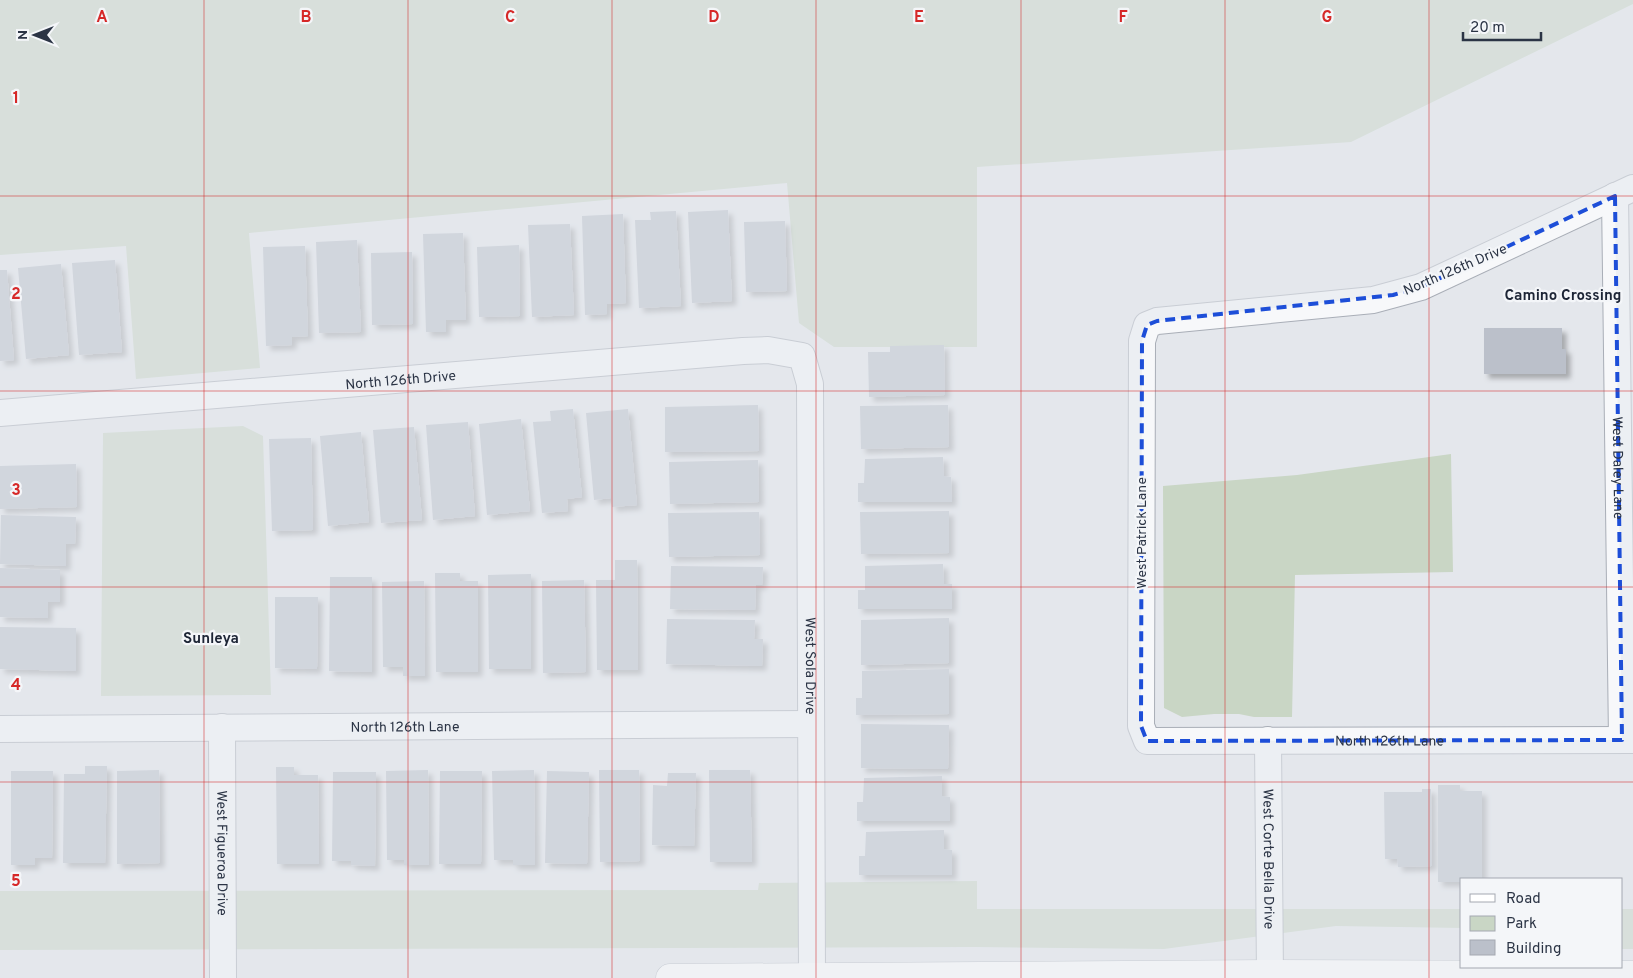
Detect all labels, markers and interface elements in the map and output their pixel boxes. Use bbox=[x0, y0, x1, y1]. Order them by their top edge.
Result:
text: A bbox=[96, 8, 108, 28]
text: B bbox=[300, 8, 312, 28]
text: C bbox=[505, 8, 515, 28]
text: D bbox=[708, 8, 720, 28]
text: E bbox=[914, 8, 924, 28]
text: F bbox=[1118, 8, 1128, 28]
text: G bbox=[1322, 8, 1332, 28]
north arrow bbox=[10, 10, 60, 60]
scale bar bbox=[1463, 10, 1540, 42]
text: 20 m bbox=[1470, 19, 1505, 38]
text: N bbox=[15, 30, 32, 40]
text: 1 bbox=[13, 89, 19, 109]
street label: North 126th Drive bbox=[1401, 241, 1510, 300]
text: 2 bbox=[11, 285, 21, 305]
district label: Camino Crossing bbox=[1504, 287, 1622, 306]
street label: North 126th Drive bbox=[345, 368, 457, 394]
street label: West Daley Lane bbox=[1608, 416, 1626, 520]
street label: West Patrick Lane bbox=[1134, 477, 1151, 589]
text: 3 bbox=[11, 481, 21, 501]
street label: West Sola Drive bbox=[801, 617, 818, 715]
district label: Sunleya bbox=[183, 630, 239, 649]
text: 4 bbox=[11, 676, 21, 696]
street label: North 126th Lane bbox=[350, 719, 460, 737]
street label: North 126th Lane bbox=[1335, 733, 1444, 751]
street label: West Corte Bella Drive bbox=[1258, 789, 1277, 929]
street label: West Figueroa Drive bbox=[212, 790, 230, 916]
text: 5 bbox=[11, 872, 21, 892]
legend bbox=[1460, 878, 1623, 968]
text: Road bbox=[1506, 890, 1541, 909]
text: Park bbox=[1506, 915, 1537, 934]
text: Building bbox=[1506, 940, 1561, 959]

